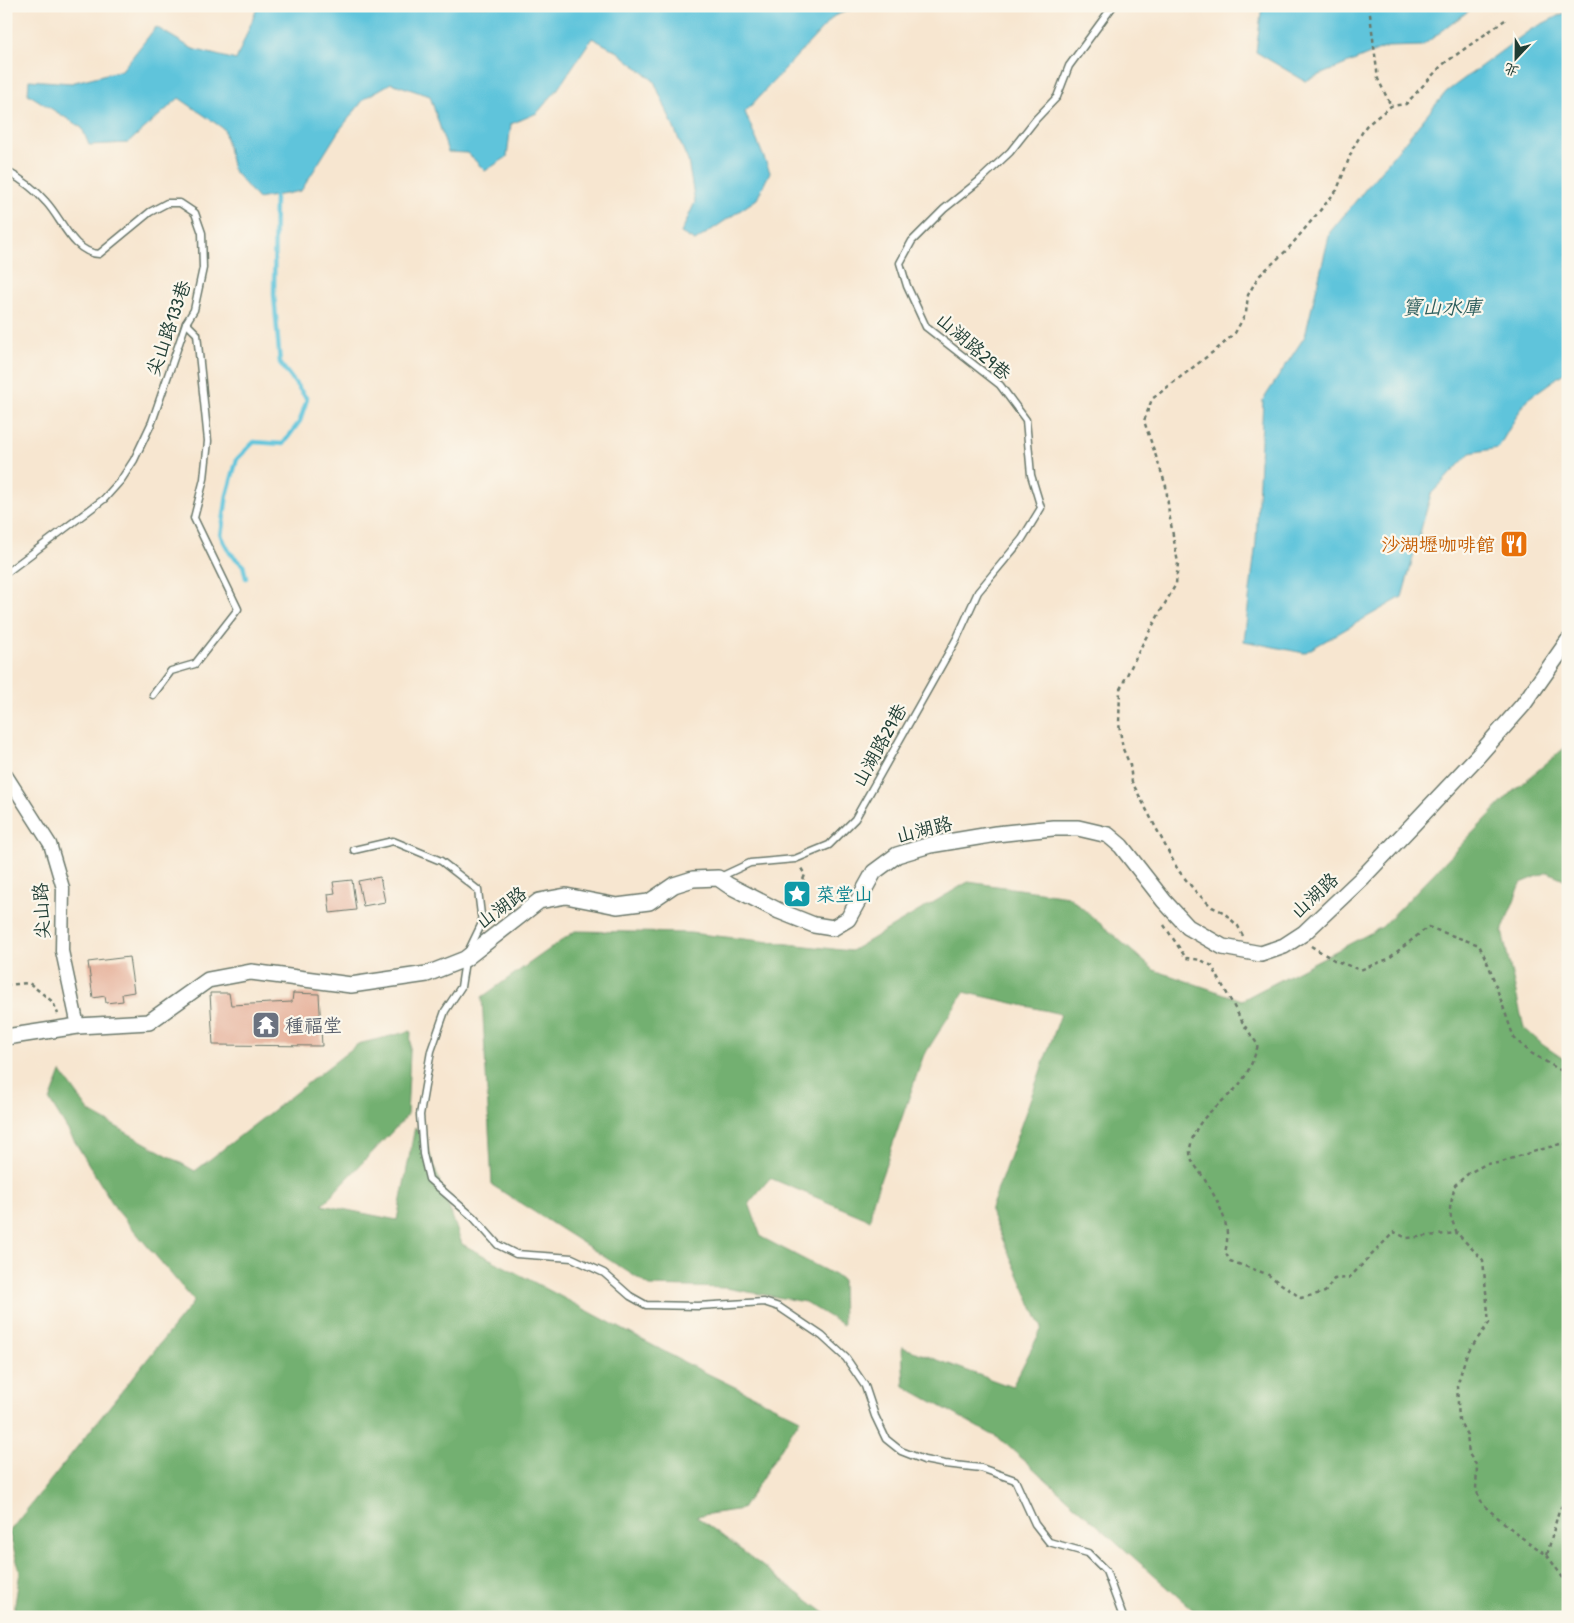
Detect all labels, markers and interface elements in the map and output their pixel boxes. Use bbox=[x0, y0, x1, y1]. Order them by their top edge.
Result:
north arrow bbox=[1492, 32, 1542, 82]
text: 北 bbox=[1501, 59, 1521, 82]
street label: 尖山路133巷 bbox=[139, 277, 197, 379]
water label: 寶山水庫 bbox=[1402, 293, 1484, 320]
street label: 山湖路29巷 bbox=[931, 306, 1017, 386]
restaurant icon: 沙湖壢咖啡館 bbox=[1499, 529, 1529, 559]
place label: 沙湖壢咖啡館 bbox=[1381, 531, 1495, 557]
street label: 山湖路29巷 bbox=[845, 699, 913, 791]
street label: 山湖路 bbox=[893, 809, 955, 849]
street label: 山湖路 bbox=[1284, 866, 1344, 924]
place icon: 菜堂山 bbox=[782, 879, 812, 909]
street label: 山湖路 bbox=[470, 880, 532, 934]
place label: 菜堂山 bbox=[816, 881, 873, 907]
street label: 尖山路 bbox=[27, 882, 55, 940]
temple icon: 種福堂 bbox=[251, 1010, 281, 1040]
place label: 種福堂 bbox=[285, 1012, 342, 1038]

